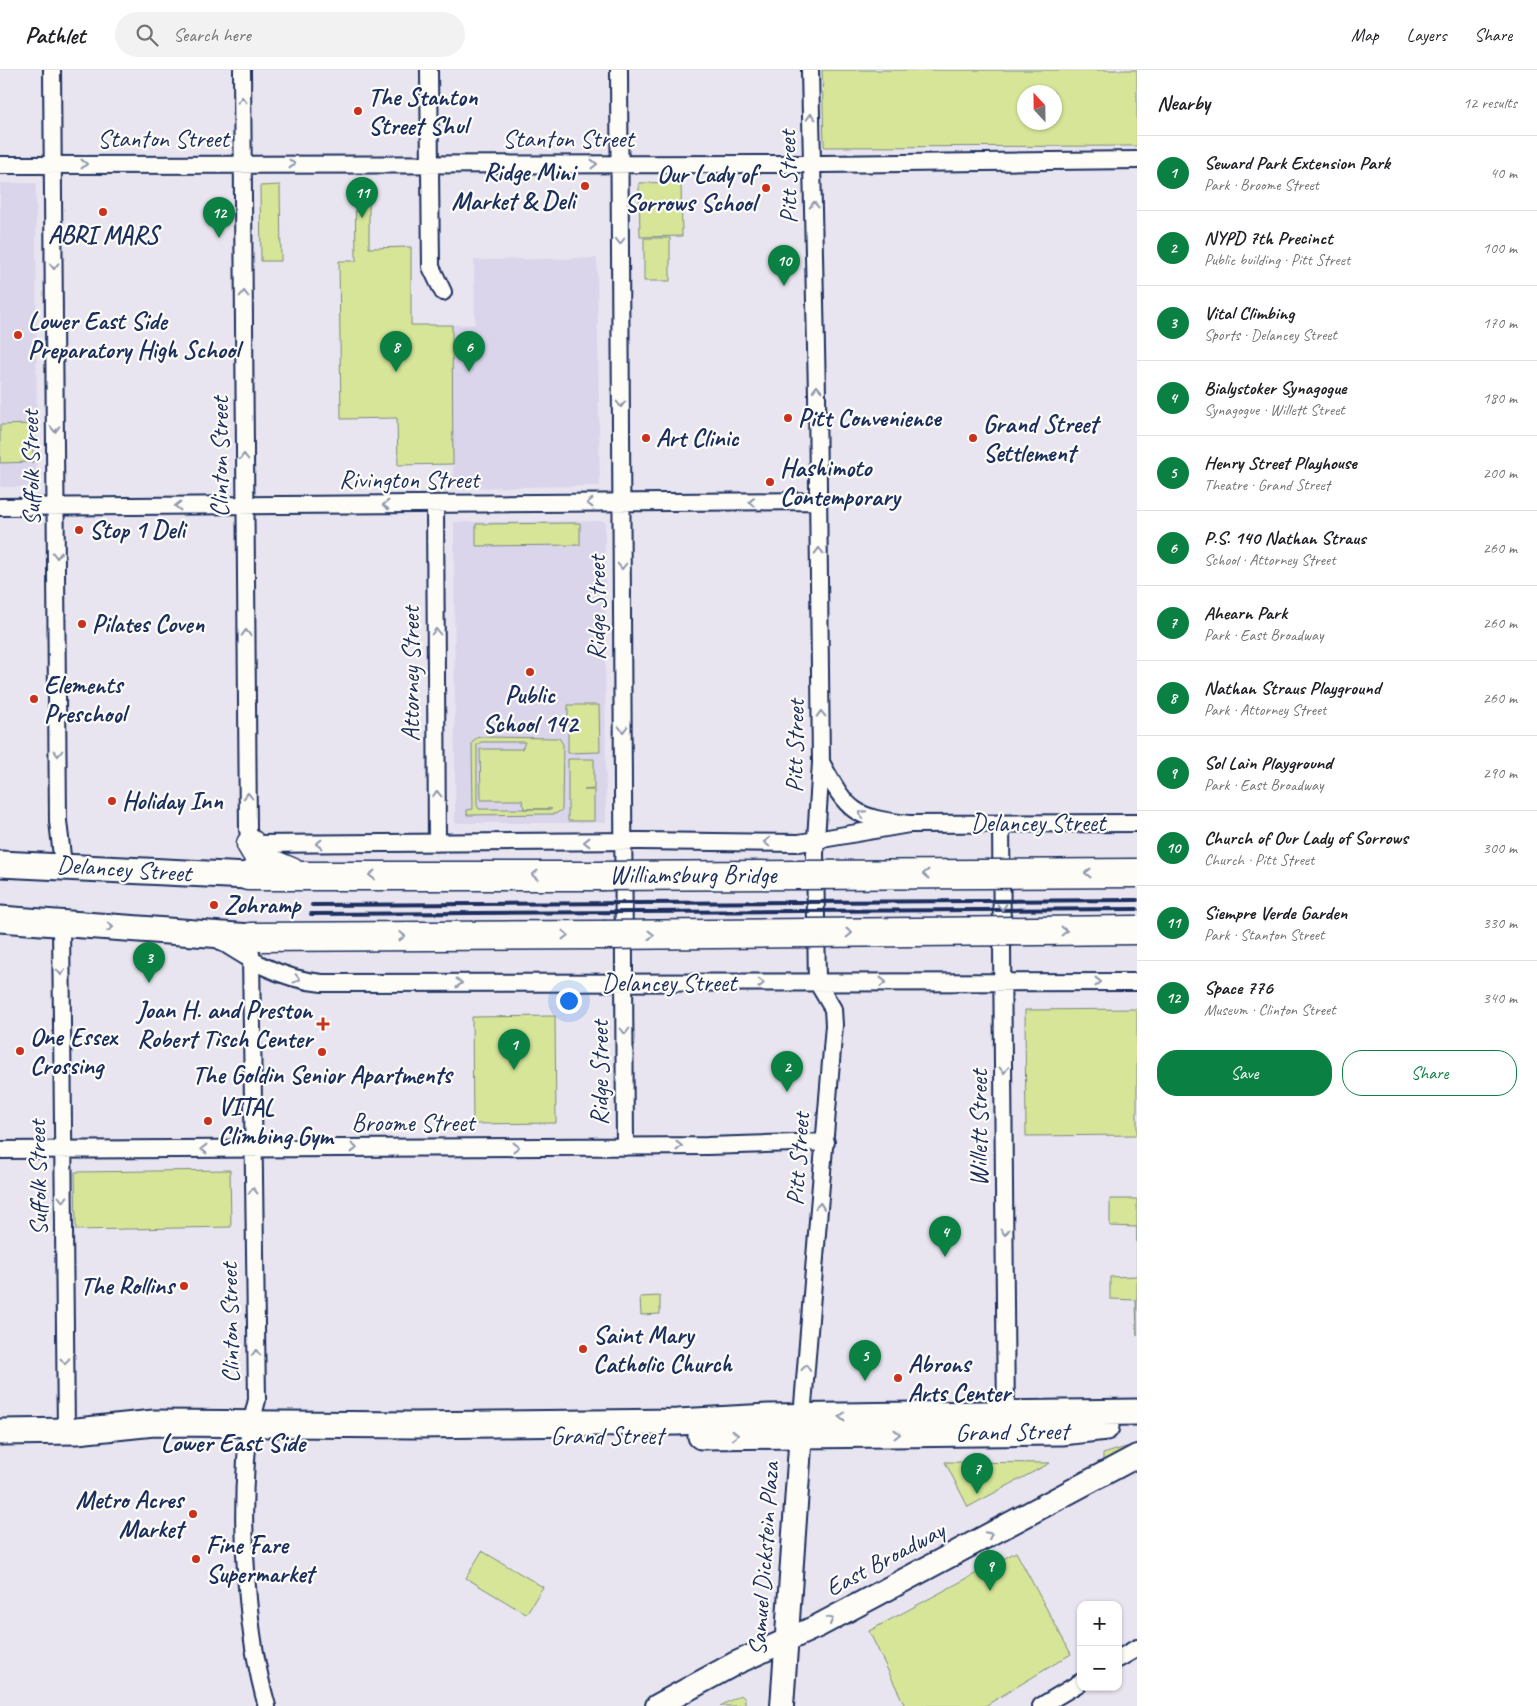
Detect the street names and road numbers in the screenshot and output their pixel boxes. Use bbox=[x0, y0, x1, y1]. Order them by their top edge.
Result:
street label: Stanton Street bbox=[97, 123, 231, 155]
street label: Stanton Street bbox=[502, 123, 636, 155]
street label: Pitt Street bbox=[771, 127, 805, 224]
street label: Clinton Street bbox=[204, 394, 236, 517]
street label: Suffolk Street bbox=[14, 407, 48, 526]
street label: Rivington Street bbox=[339, 464, 482, 496]
street label: Ridge Street bbox=[581, 553, 613, 660]
street label: Attorney Street bbox=[395, 604, 427, 741]
street label: Pitt Street bbox=[778, 696, 812, 793]
street label: Delancey Street bbox=[971, 807, 1108, 839]
street label: Delancey Street bbox=[56, 848, 195, 890]
street label: Williamsburg Bridge bbox=[610, 859, 778, 891]
street label: Delancey Street bbox=[602, 967, 739, 999]
street label: Ridge Street bbox=[584, 1018, 616, 1125]
street label: Willett Street bbox=[963, 1067, 995, 1186]
street label: Broome Street bbox=[351, 1107, 477, 1139]
street label: Pitt Street bbox=[779, 1109, 817, 1207]
street label: Suffolk Street bbox=[21, 1117, 55, 1236]
street label: Clinton Street bbox=[213, 1260, 247, 1383]
street label: Grand Street bbox=[955, 1415, 1073, 1449]
street label: Grand Street bbox=[550, 1420, 667, 1452]
street label: Samuel Dickstein Plaza bbox=[741, 1459, 787, 1657]
street label: East Broadway bbox=[820, 1513, 952, 1604]

